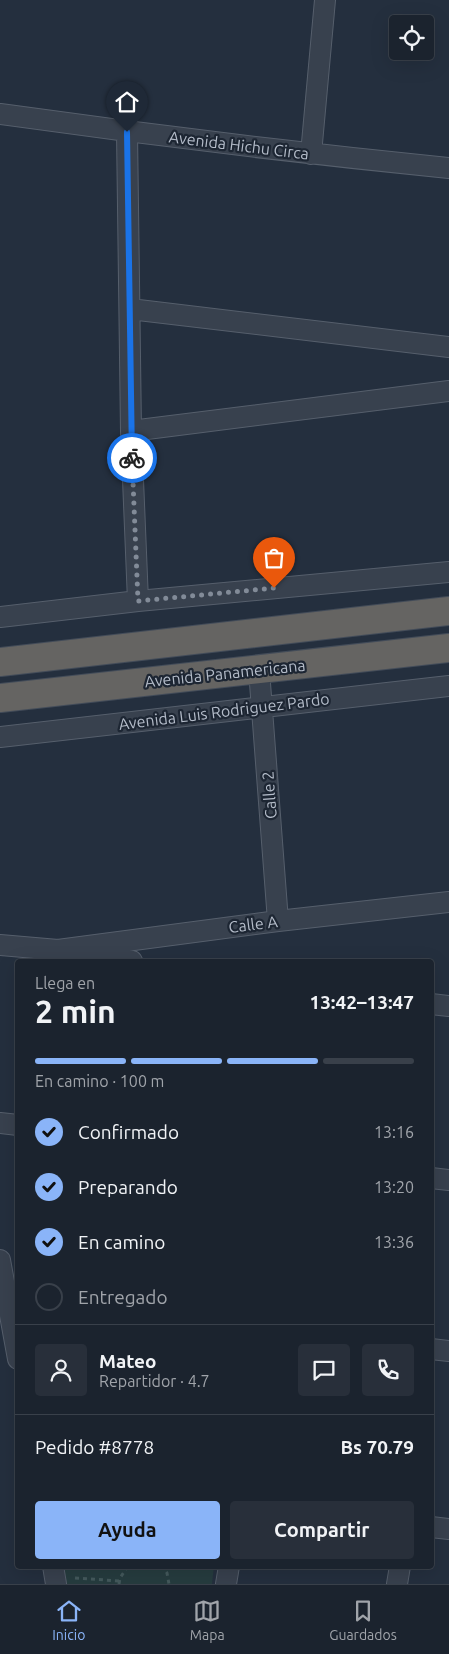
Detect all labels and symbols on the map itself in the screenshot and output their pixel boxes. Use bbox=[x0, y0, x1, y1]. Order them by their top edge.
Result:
pin bbox=[106, 81, 148, 132]
street label: Avenida Hichu Circa bbox=[168, 127, 310, 163]
courier bbox=[107, 433, 157, 483]
pin bbox=[253, 537, 295, 588]
street label: Avenida Panamericana bbox=[144, 656, 306, 690]
street label: Avenida Luis Rodriguez Pardo bbox=[118, 689, 330, 733]
street label: Calle 2 bbox=[258, 770, 280, 820]
street label: Calle A bbox=[227, 912, 279, 936]

